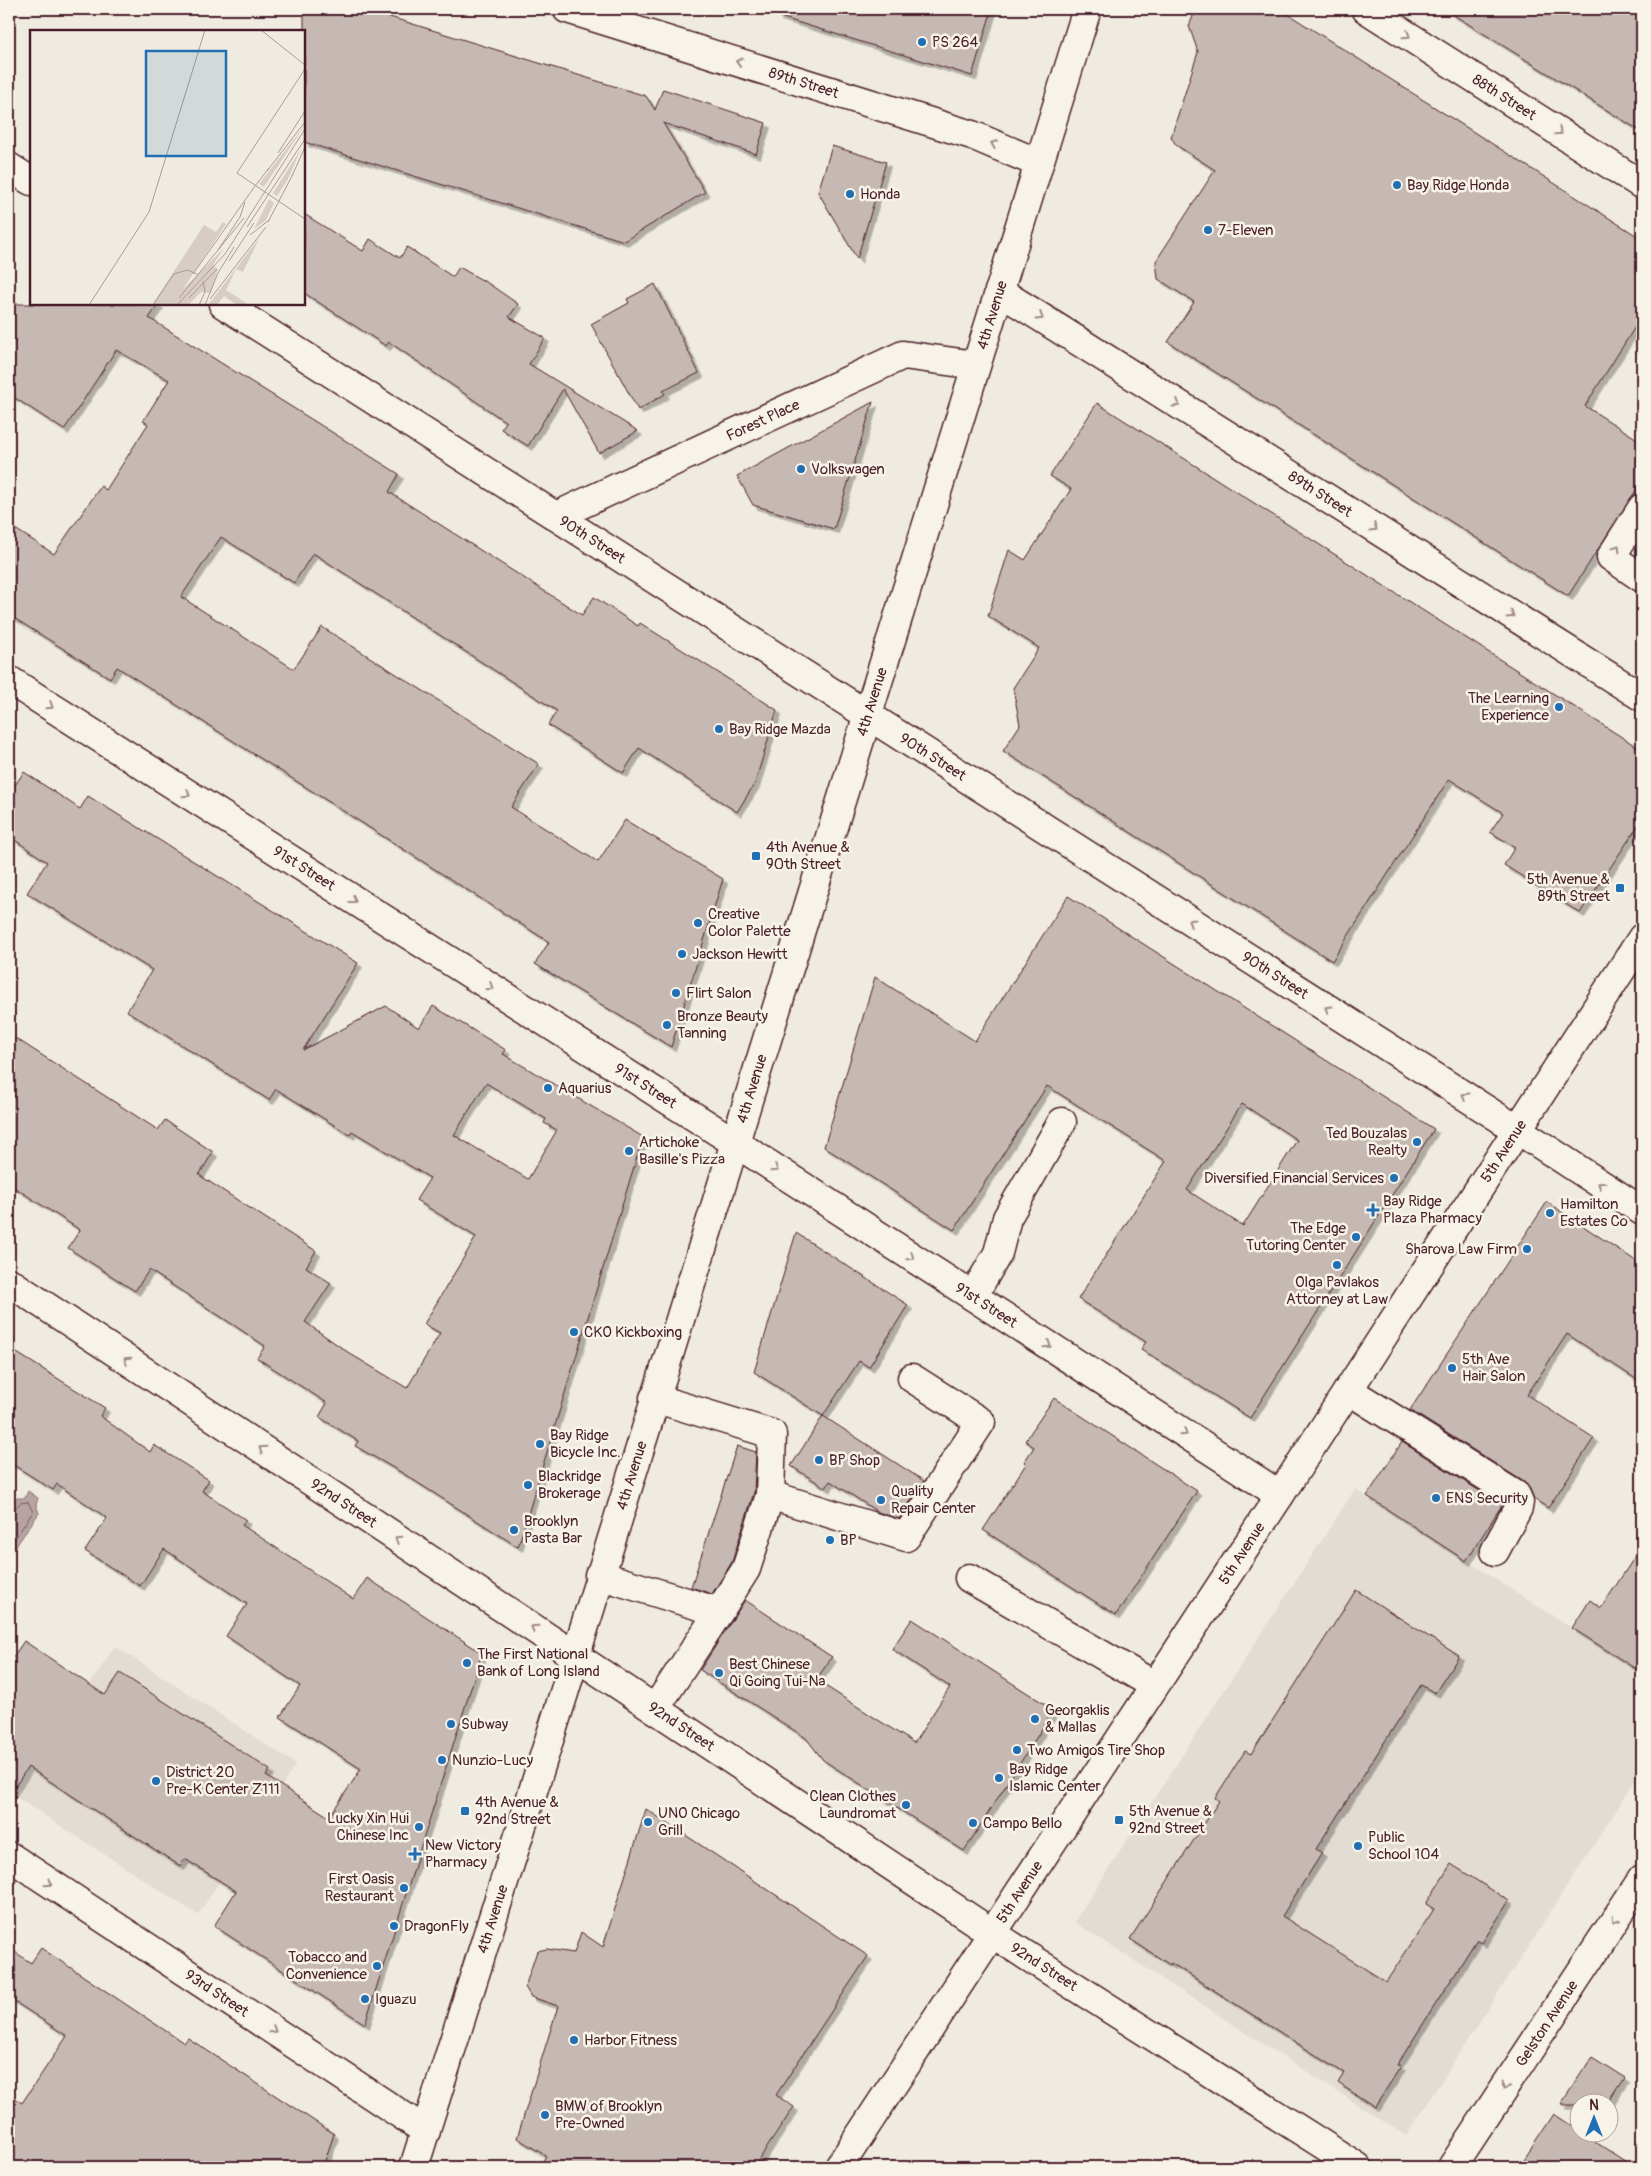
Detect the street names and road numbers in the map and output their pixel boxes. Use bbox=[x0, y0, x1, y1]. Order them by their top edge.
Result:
street label: 89th Street bbox=[766, 63, 842, 103]
street label: 88th Street bbox=[1469, 70, 1541, 125]
street label: 4th Avenue bbox=[972, 278, 1012, 352]
street label: Forest Place bbox=[723, 395, 803, 445]
street label: 89th Street bbox=[1285, 467, 1357, 522]
street label: 90th Street bbox=[556, 511, 630, 568]
street label: 4th Avenue bbox=[852, 664, 892, 739]
street label: 90th Street bbox=[896, 729, 970, 785]
street label: 91st Street bbox=[269, 841, 340, 896]
street label: 90th Street bbox=[1238, 947, 1313, 1004]
street label: 4th Avenue bbox=[732, 1051, 772, 1125]
street label: 91st Street bbox=[611, 1059, 681, 1113]
street label: 5th Avenue bbox=[1476, 1116, 1531, 1186]
street label: 91st Street bbox=[951, 1278, 1022, 1333]
street label: 4th Avenue bbox=[612, 1438, 651, 1512]
street label: 92nd Street bbox=[307, 1474, 381, 1532]
street label: 5th Avenue bbox=[1214, 1518, 1269, 1588]
street label: 92nd Street bbox=[644, 1698, 719, 1756]
street label: 5th Avenue bbox=[992, 1857, 1047, 1927]
street label: 4th Avenue bbox=[473, 1882, 512, 1956]
street label: 92nd Street bbox=[1007, 1938, 1082, 1996]
street label: 93rd Street bbox=[181, 1965, 253, 2022]
street label: Gelston Avenue bbox=[1511, 1976, 1582, 2070]

